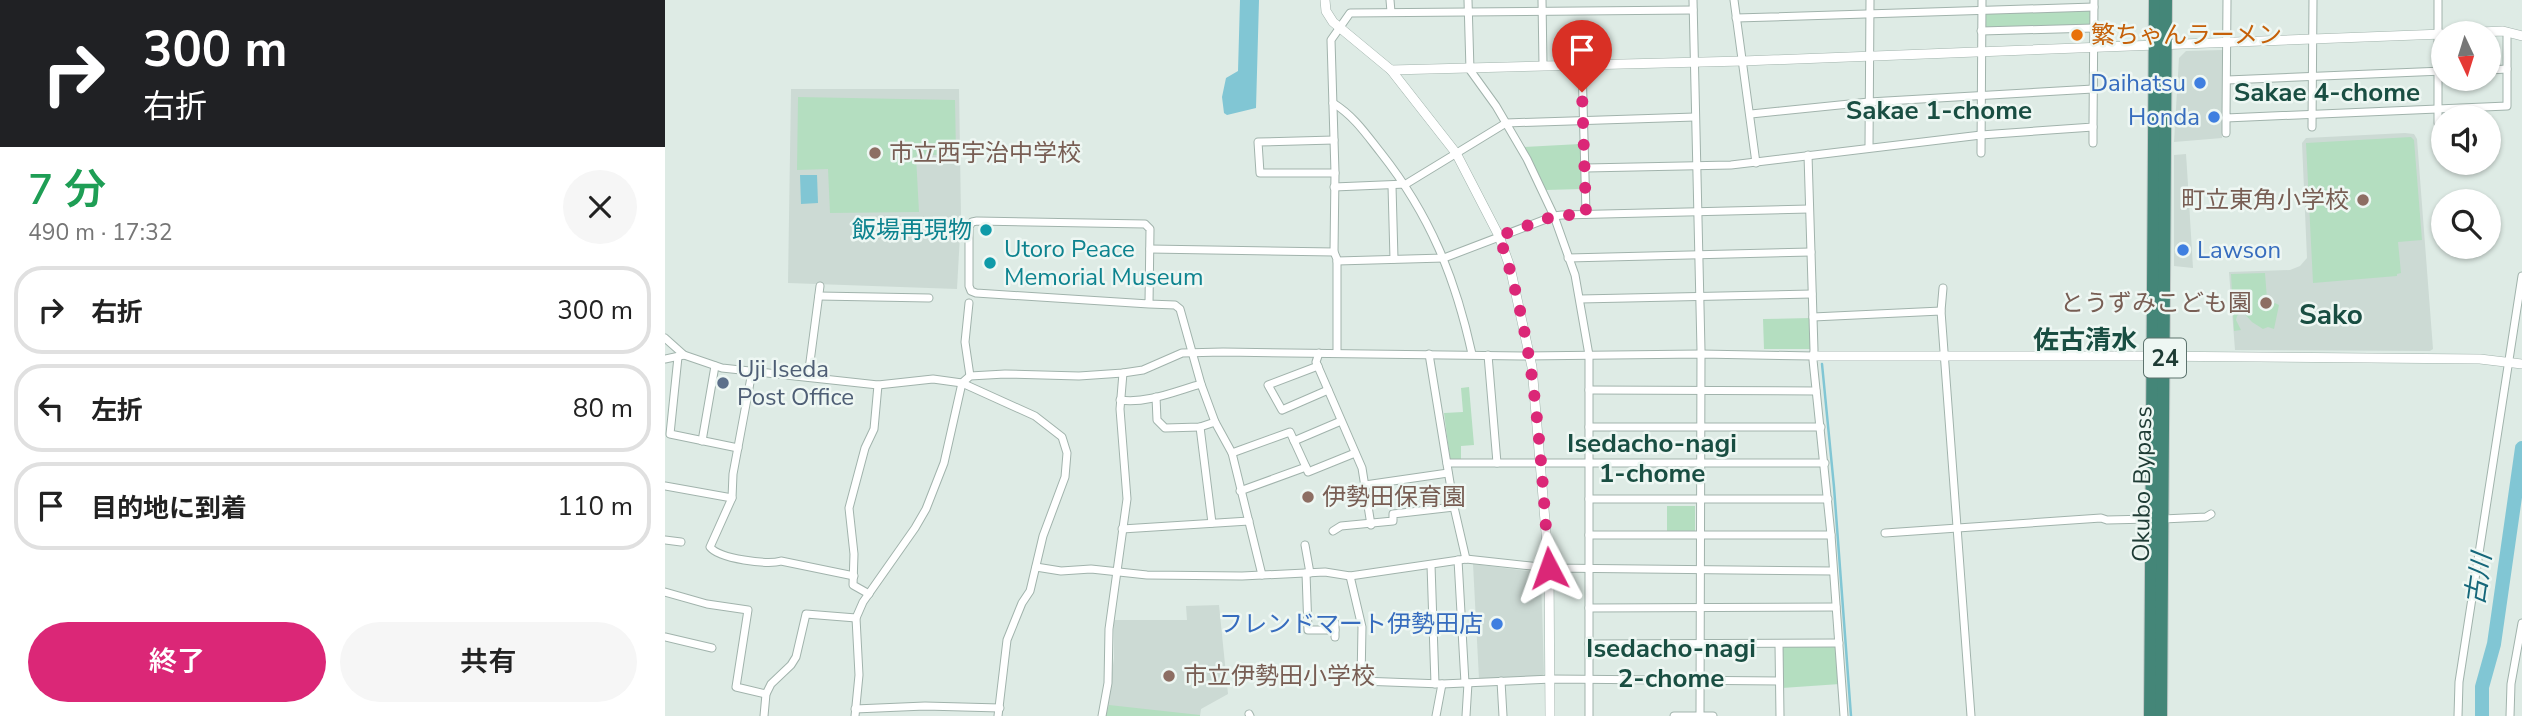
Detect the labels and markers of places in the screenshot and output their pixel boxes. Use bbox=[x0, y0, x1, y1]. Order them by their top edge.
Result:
place label: 繁ちゃんラーメン bbox=[2091, 19, 2282, 51]
pin bbox=[1552, 20, 1612, 92]
marker: 繁ちゃんラーメン bbox=[2069, 27, 2085, 43]
place label: Daihatsu bbox=[2090, 67, 2186, 99]
marker: Daihatsu bbox=[2192, 75, 2208, 91]
place label: Honda bbox=[2128, 101, 2200, 133]
marker: Honda bbox=[2206, 109, 2222, 125]
place label: 市立西宇治中学校 bbox=[889, 137, 1081, 169]
marker: 市立西宇治中学校 bbox=[867, 145, 883, 161]
place label: 町立東角小学校 bbox=[2181, 184, 2349, 216]
marker: 町立東角小学校 bbox=[2355, 192, 2371, 208]
place label: 飯場再現物 bbox=[852, 214, 972, 246]
marker: 飯場再現物 bbox=[978, 222, 994, 238]
place label: Utoro Peace Memorial Museum bbox=[1004, 233, 1204, 293]
place label: Lawson bbox=[2197, 234, 2281, 266]
marker: Lawson bbox=[2175, 242, 2191, 258]
marker: Utoro Peace Memorial Museum bbox=[982, 255, 998, 271]
place label: とうずみこども園 bbox=[2060, 287, 2252, 319]
marker: とうずみこども園 bbox=[2258, 295, 2274, 311]
place label: Uji Iseda Post Office bbox=[737, 353, 854, 413]
marker: Uji Iseda Post Office bbox=[715, 375, 731, 391]
place label: 伊勢田保育園 bbox=[1322, 481, 1466, 513]
marker: 伊勢田保育園 bbox=[1300, 489, 1316, 505]
place label: フレンドマート伊勢田店 bbox=[1219, 608, 1483, 640]
marker: フレンドマート伊勢田店 bbox=[1489, 616, 1505, 632]
place label: 市立伊勢田小学校 bbox=[1183, 660, 1375, 692]
marker: 市立伊勢田小学校 bbox=[1161, 668, 1177, 684]

